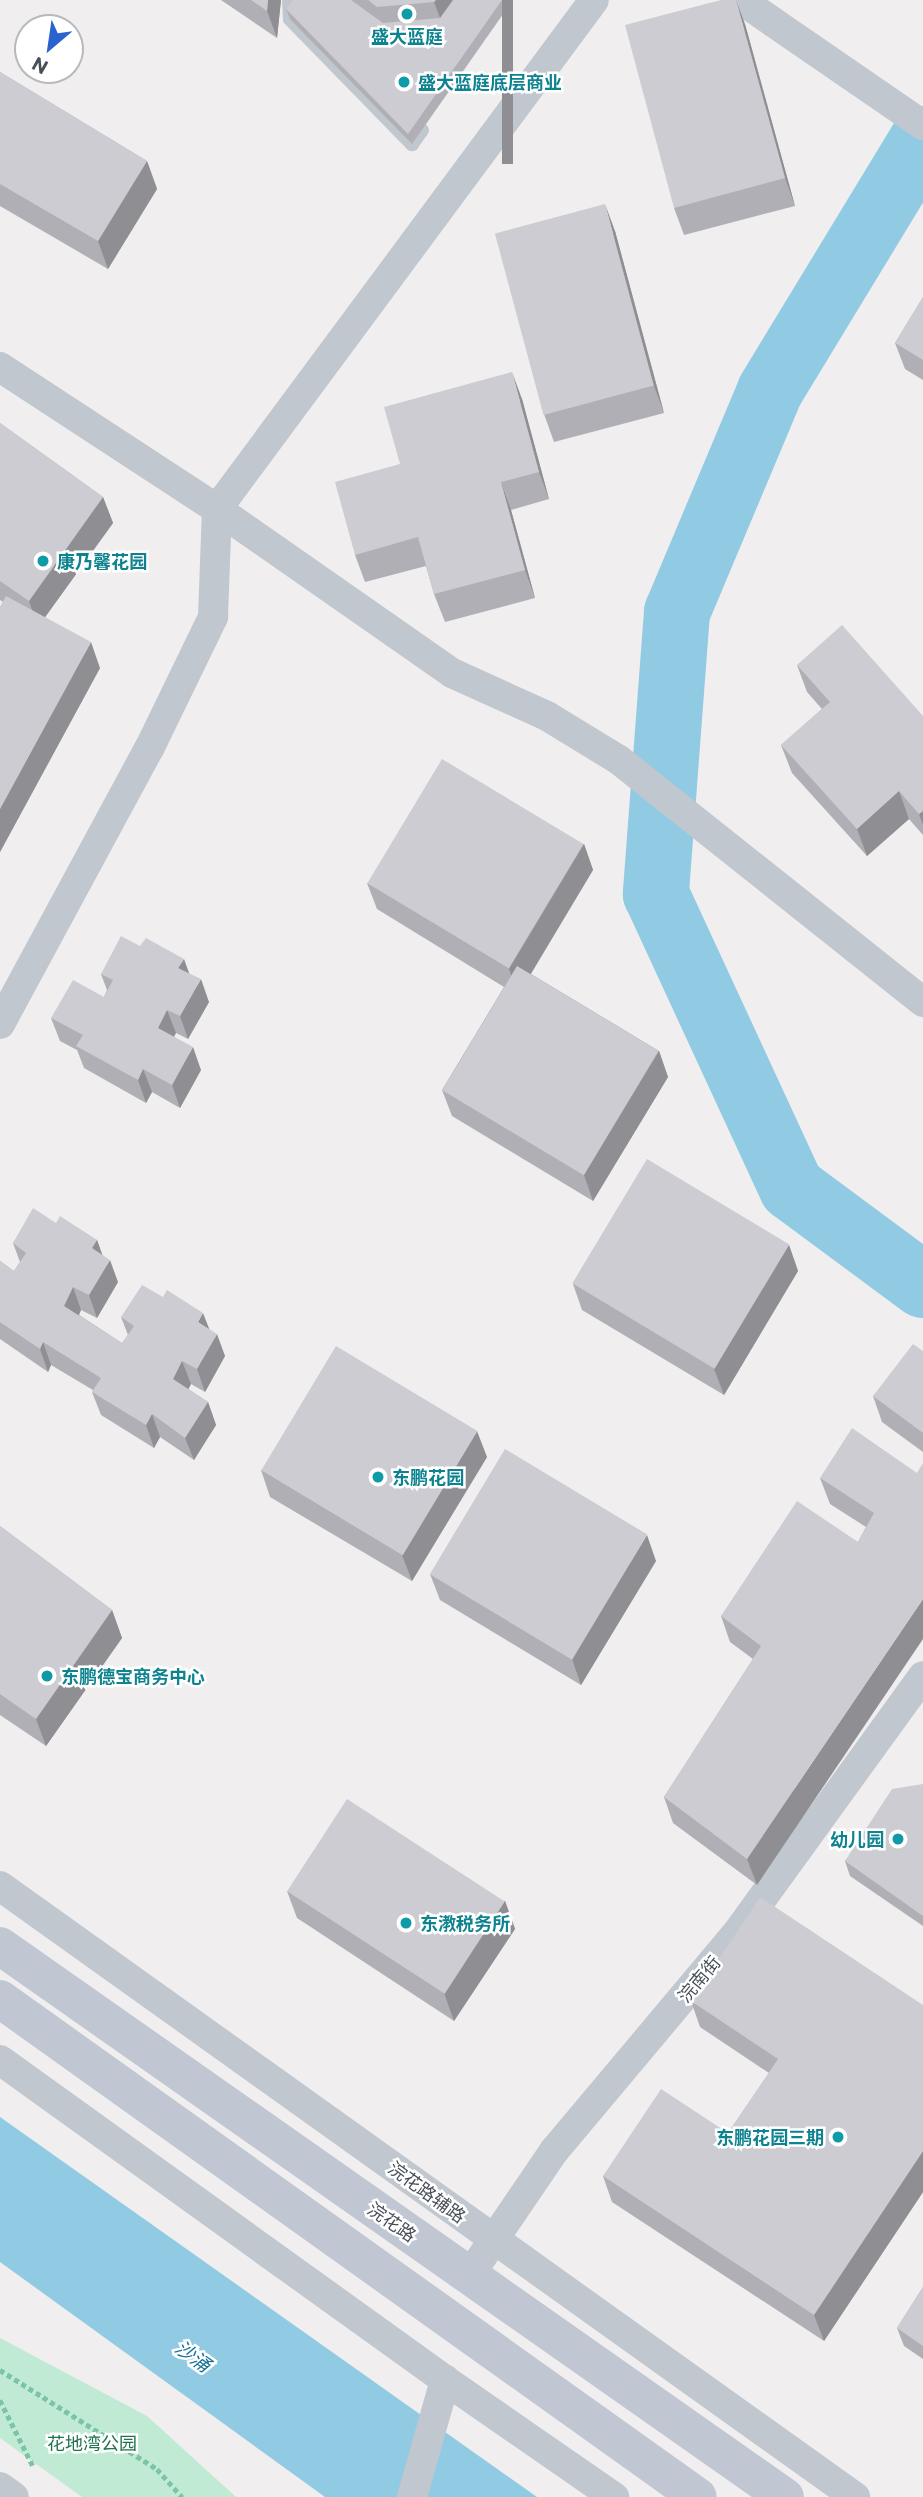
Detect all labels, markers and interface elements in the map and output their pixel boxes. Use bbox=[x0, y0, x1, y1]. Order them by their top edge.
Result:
marker: 盛大蓝庭 bbox=[399, 6, 415, 22]
north arrow bbox=[14, 14, 84, 84]
place label: 盛大蓝庭 bbox=[371, 25, 443, 47]
text: N bbox=[28, 53, 51, 80]
place label: 盛大蓝庭底层商业 bbox=[418, 71, 562, 93]
marker: 盛大蓝庭底层商业 bbox=[396, 74, 412, 90]
place label: 康乃馨花园 bbox=[57, 550, 147, 572]
marker: 康乃馨花园 bbox=[35, 553, 51, 569]
place label: 东鹏花园 bbox=[392, 1466, 464, 1488]
marker: 东鹏花园 bbox=[370, 1469, 386, 1485]
place label: 东鹏德宝商务中心 bbox=[61, 1665, 205, 1687]
marker: 东鹏德宝商务中心 bbox=[39, 1668, 55, 1684]
place label: 幼儿园 bbox=[830, 1828, 884, 1850]
marker: 幼儿园 bbox=[890, 1831, 906, 1847]
place label: 东漖税务所 bbox=[420, 1912, 510, 1934]
marker: 东漖税务所 bbox=[398, 1915, 414, 1931]
street label: 浣南街 bbox=[673, 1951, 725, 2007]
place label: 东鹏花园三期 bbox=[716, 2126, 824, 2148]
marker: 东鹏花园三期 bbox=[830, 2129, 846, 2145]
street label: 浣花路辅路 bbox=[384, 2157, 470, 2227]
street label: 浣花路 bbox=[364, 2198, 420, 2246]
water label: 沙涌 bbox=[171, 2336, 215, 2376]
park label: 花地湾公园 bbox=[47, 2432, 137, 2454]

